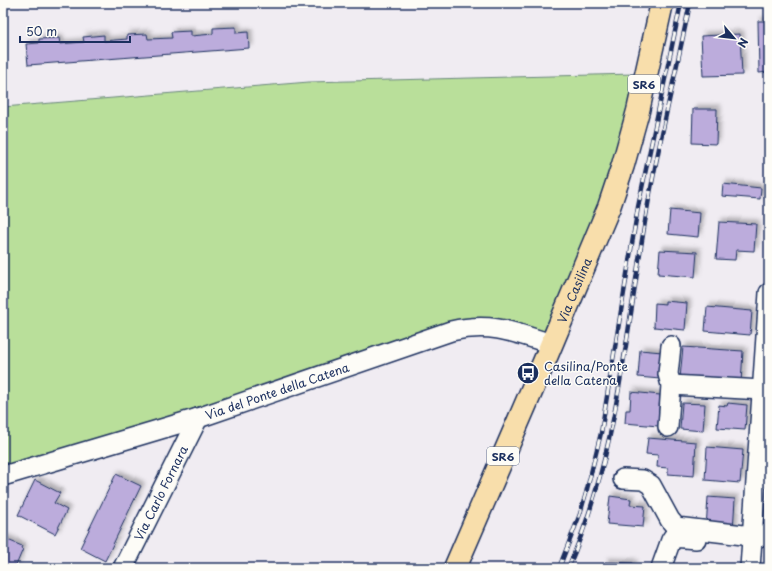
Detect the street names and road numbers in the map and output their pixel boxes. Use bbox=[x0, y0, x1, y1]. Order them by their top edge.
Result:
road number: SR6 bbox=[628, 75, 660, 93]
street label: Via Casilina bbox=[552, 254, 596, 326]
street label: Via del Ponte della Catena bbox=[203, 358, 352, 424]
street label: Via Carlo Fornara bbox=[129, 442, 192, 544]
road number: SR6 bbox=[487, 447, 519, 465]

